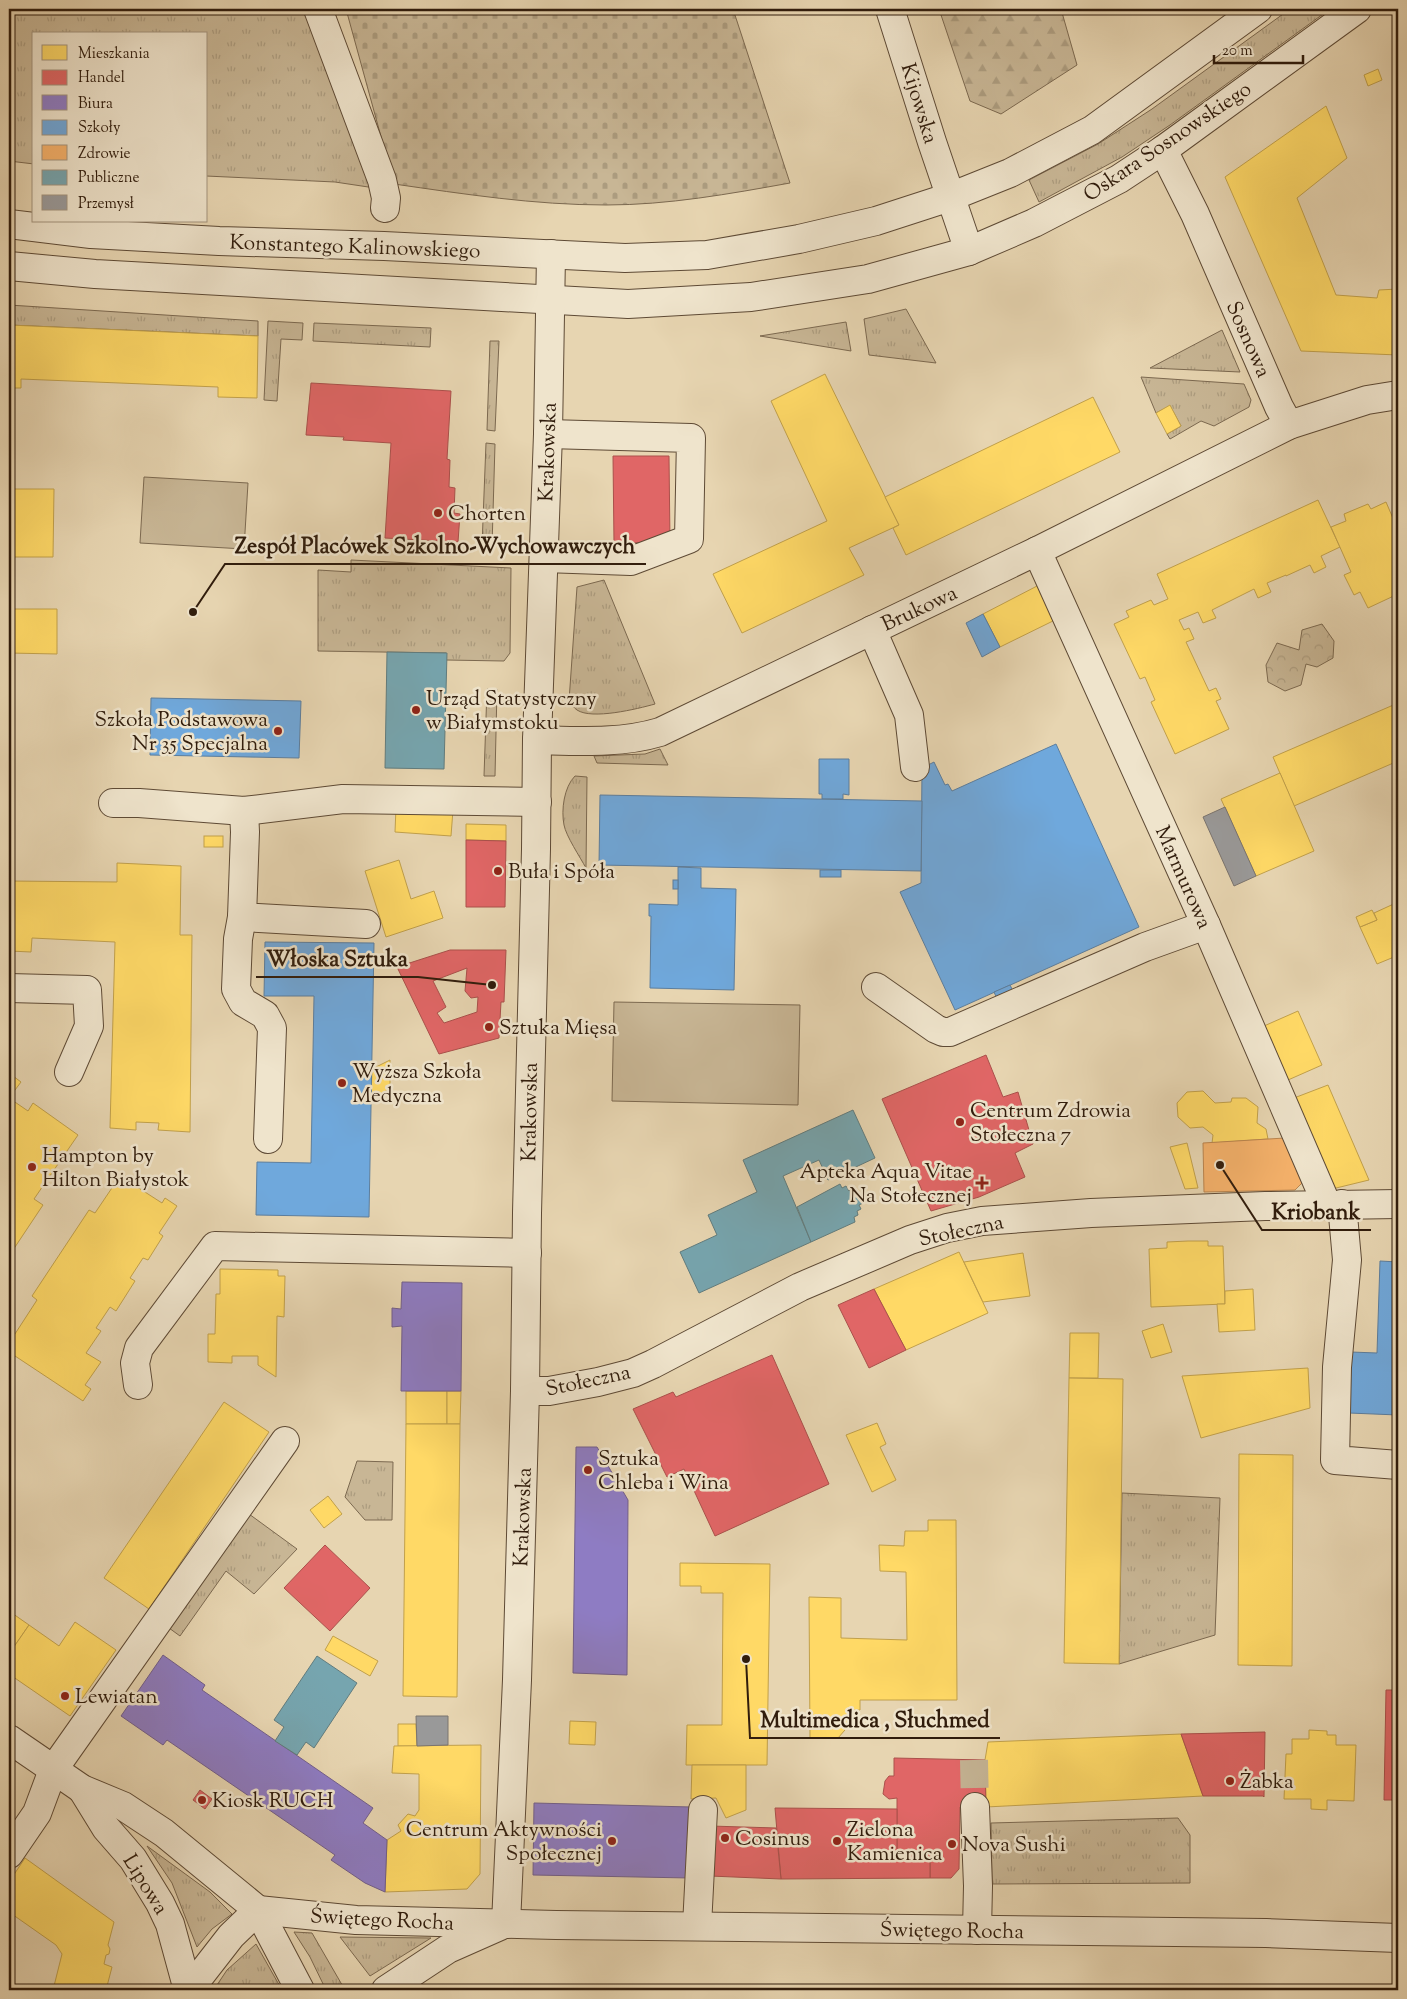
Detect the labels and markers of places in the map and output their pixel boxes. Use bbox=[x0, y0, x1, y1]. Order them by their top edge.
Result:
place label: Chorten bbox=[448, 500, 526, 530]
marker: Chorten bbox=[432, 507, 444, 519]
callout: Zespół Placówek Szkolno-Wychowawczych bbox=[225, 527, 646, 564]
place label: Urząd Statystyczny w Białymstoku bbox=[426, 685, 597, 739]
marker: Urząd Statystyczny w Białymstoku bbox=[410, 704, 422, 716]
place label: Szkoła Podstawowa Nr 35 Specjalna bbox=[95, 706, 268, 760]
marker: Szkoła Podstawowa Nr 35 Specjalna bbox=[272, 725, 284, 737]
place label: Buła i Spóła bbox=[508, 858, 615, 888]
marker: Buła i Spóła bbox=[492, 865, 504, 877]
callout: Włoska Sztuka bbox=[256, 940, 418, 977]
place label: Sztuka Mięsa bbox=[499, 1014, 618, 1044]
marker: Sztuka Mięsa bbox=[483, 1021, 495, 1033]
place label: Wyższa Szkoła Medyczna bbox=[352, 1058, 482, 1112]
marker: Wyższa Szkoła Medyczna bbox=[336, 1077, 348, 1089]
place label: Centrum Zdrowia Stołeczna 7 bbox=[970, 1097, 1131, 1151]
marker: Centrum Zdrowia Stołeczna 7 bbox=[954, 1116, 966, 1128]
place label: Hampton by Hilton Białystok bbox=[42, 1142, 190, 1196]
place label: Apteka Aqua Vitae Na Stołecznej bbox=[799, 1158, 972, 1212]
marker: Hampton by Hilton Białystok bbox=[26, 1161, 38, 1173]
marker: Apteka Aqua Vitae Na Stołecznej bbox=[976, 1177, 988, 1189]
callout: Kriobank bbox=[1262, 1193, 1371, 1230]
place label: Sztuka Chleba i Wina bbox=[598, 1445, 729, 1499]
marker: Sztuka Chleba i Wina bbox=[582, 1464, 594, 1476]
place label: Lewiatan bbox=[75, 1683, 158, 1713]
marker: Lewiatan bbox=[59, 1690, 71, 1702]
callout: Multimedica , Słuchmed bbox=[750, 1701, 1000, 1738]
place label: Żabka bbox=[1240, 1768, 1294, 1798]
marker: Żabka bbox=[1224, 1775, 1236, 1787]
place label: Kiosk RUCH bbox=[212, 1787, 334, 1817]
marker: Kiosk RUCH bbox=[196, 1794, 208, 1806]
place label: Centrum Aktywności Społecznej bbox=[406, 1816, 602, 1870]
place label: Zielona Kamienica bbox=[847, 1816, 943, 1870]
place label: Cosinus bbox=[735, 1825, 810, 1855]
place label: Nova Sushi bbox=[962, 1831, 1066, 1861]
marker: Cosinus bbox=[719, 1832, 731, 1844]
marker: Centrum Aktywności Społecznej bbox=[606, 1835, 618, 1847]
marker: Zielona Kamienica bbox=[831, 1835, 843, 1847]
marker: Nova Sushi bbox=[946, 1838, 958, 1850]

